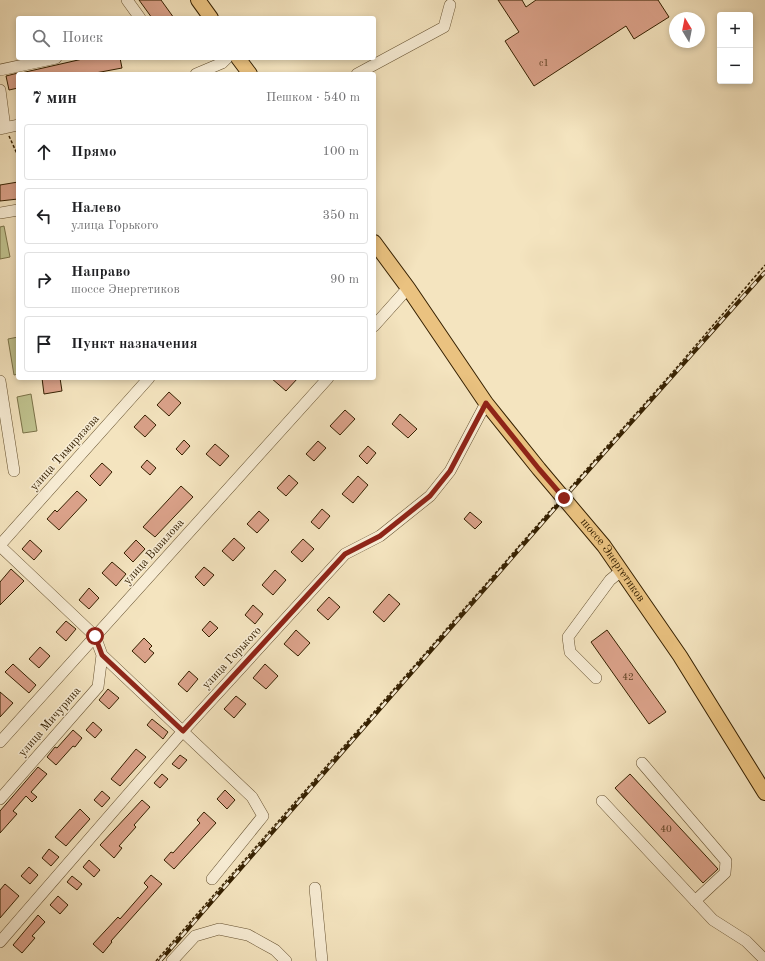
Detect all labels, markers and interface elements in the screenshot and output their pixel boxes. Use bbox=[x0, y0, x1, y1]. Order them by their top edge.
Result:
north arrow bbox=[669, 12, 705, 48]
map controls bbox=[717, 12, 753, 84]
button: + bbox=[717, 12, 753, 48]
search box bbox=[16, 16, 376, 60]
icon: search bbox=[30, 27, 52, 49]
text: Поиск bbox=[62, 31, 103, 46]
button: − bbox=[717, 48, 753, 84]
house number: с1 bbox=[539, 58, 549, 68]
text: 7 мин bbox=[32, 90, 77, 107]
text: Пешком · 540 m bbox=[266, 91, 360, 104]
icon: ahead bbox=[33, 141, 55, 163]
text: Прямо bbox=[71, 145, 117, 160]
text: 100 m bbox=[322, 145, 359, 158]
text: Налево bbox=[71, 201, 121, 216]
icon: left bbox=[33, 205, 55, 227]
text: 350 m bbox=[322, 209, 359, 222]
text: улица Горького bbox=[71, 219, 158, 232]
text: Направо bbox=[71, 265, 130, 280]
icon: right bbox=[33, 269, 55, 291]
text: 90 m bbox=[330, 273, 359, 286]
text: шоссе Энергетиков bbox=[71, 283, 180, 296]
icon: arrive bbox=[33, 333, 55, 355]
text: Пункт назначения bbox=[71, 337, 198, 352]
street label: улица Тимирязева bbox=[28, 413, 102, 493]
route end bbox=[555, 489, 573, 507]
street label: шоссе Энергетиков bbox=[578, 516, 647, 604]
street label: улица Вавилова bbox=[121, 517, 187, 587]
street label: улица Горького bbox=[200, 624, 264, 692]
route start bbox=[86, 627, 104, 645]
house number: 42 bbox=[622, 672, 634, 682]
street label: улица Мичурина bbox=[17, 685, 83, 759]
house number: 40 bbox=[660, 824, 672, 834]

